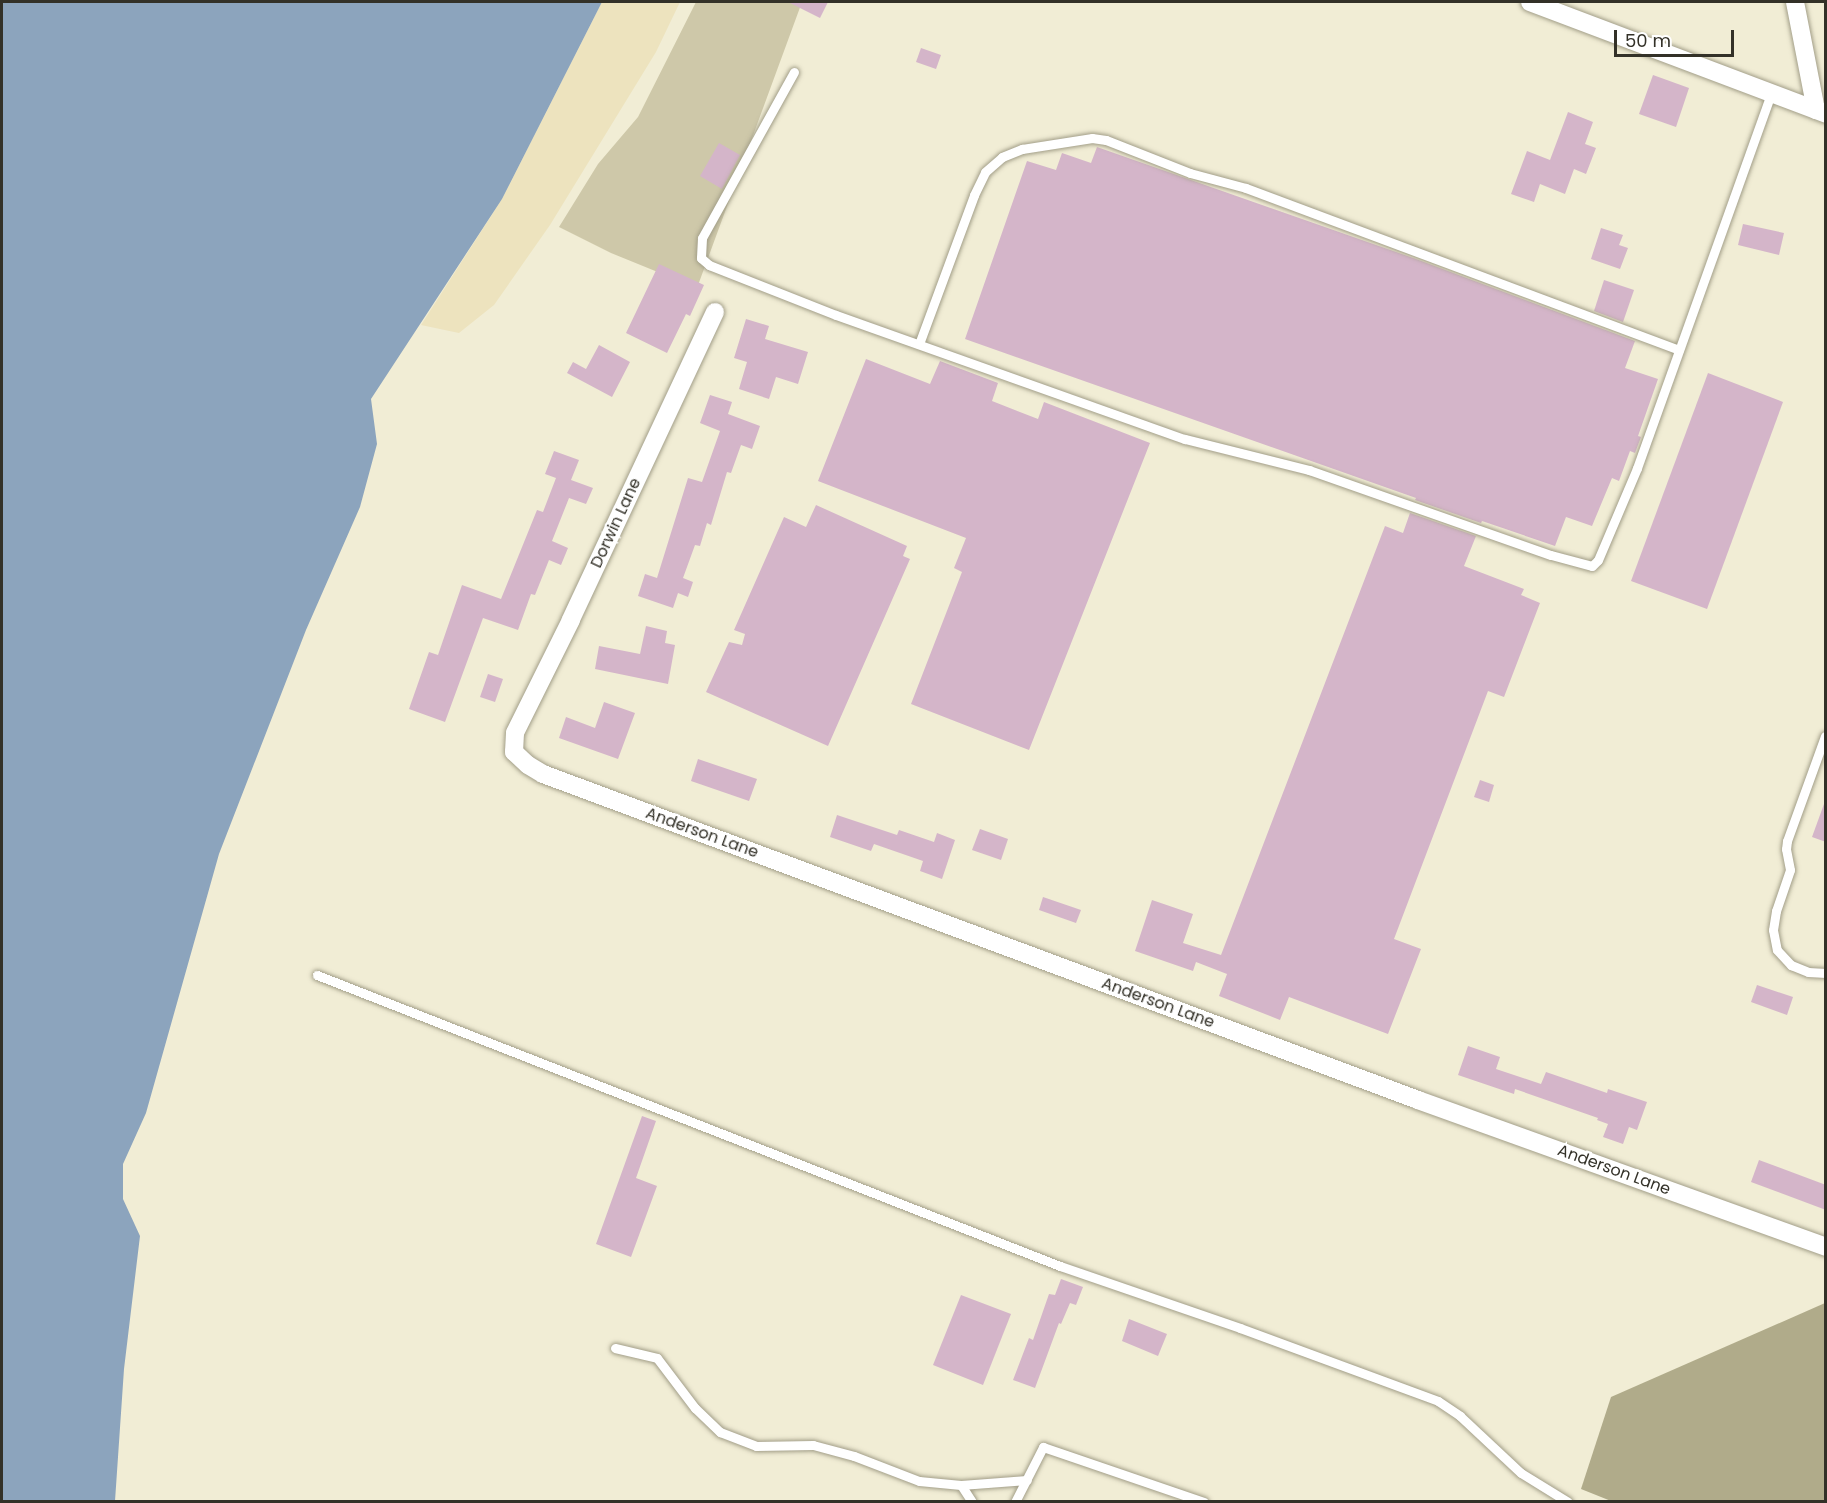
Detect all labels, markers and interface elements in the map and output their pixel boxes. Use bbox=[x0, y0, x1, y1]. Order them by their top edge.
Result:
scale bar bbox=[1617, 18, 1737, 56]
text: 50 m bbox=[1625, 28, 1671, 53]
street label: Dorwin Lane bbox=[587, 475, 645, 571]
street label: Anderson Lane bbox=[643, 804, 761, 862]
street label: Anderson Lane bbox=[1099, 974, 1217, 1032]
street label: Anderson Lane bbox=[1555, 1141, 1673, 1199]

